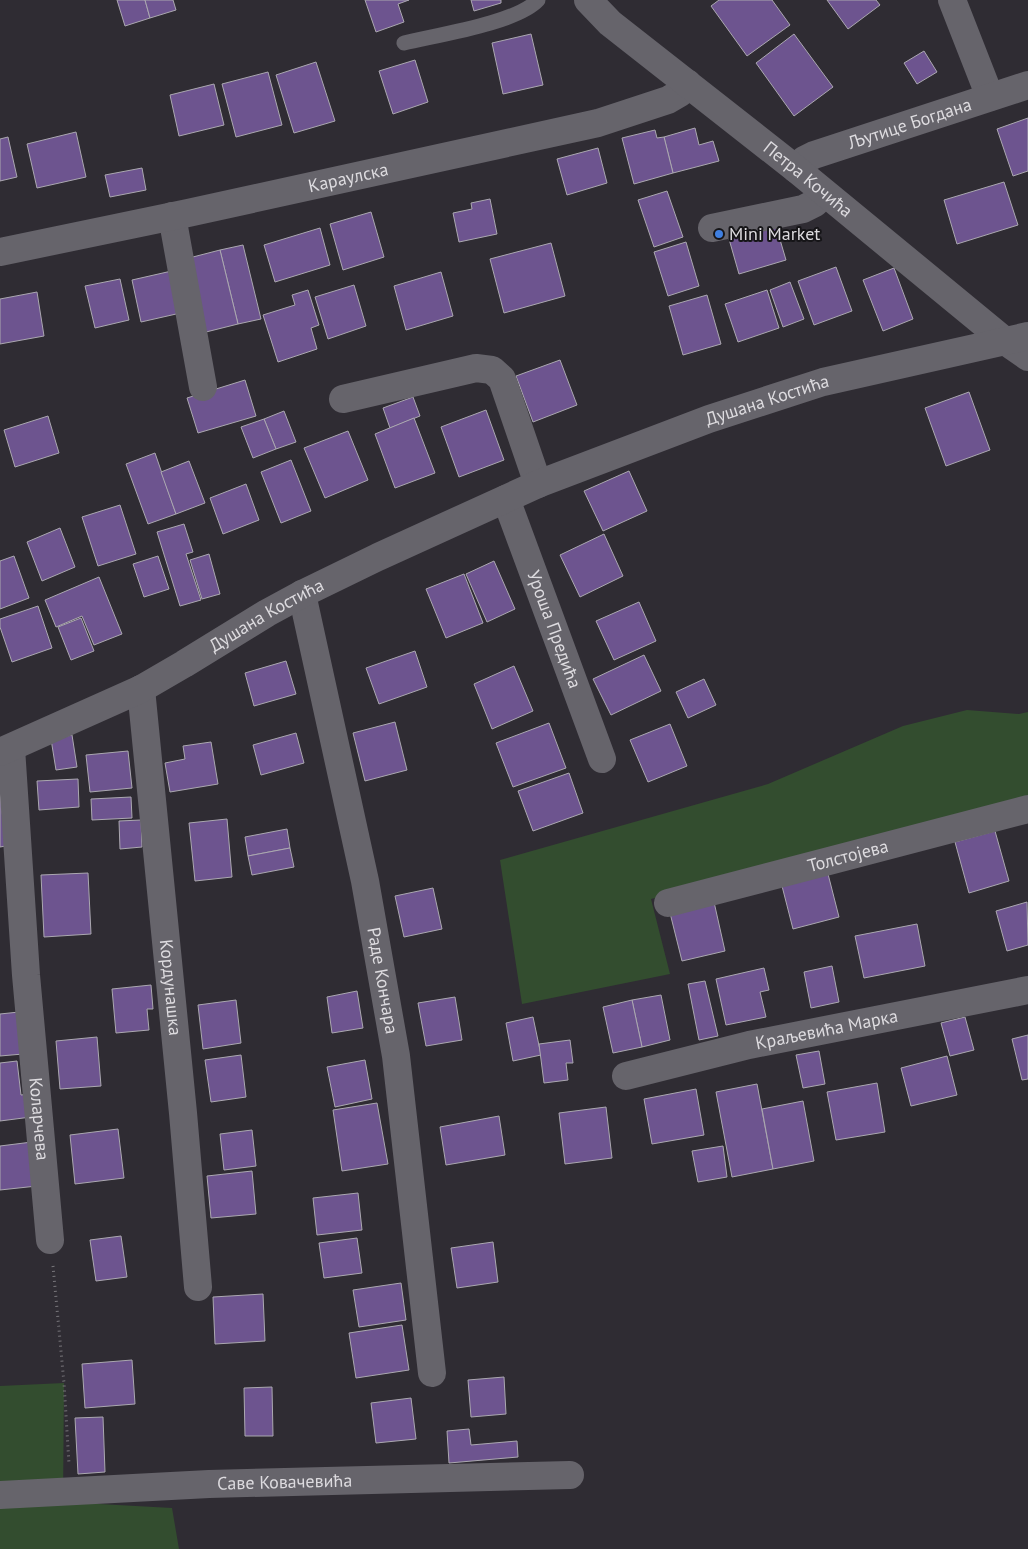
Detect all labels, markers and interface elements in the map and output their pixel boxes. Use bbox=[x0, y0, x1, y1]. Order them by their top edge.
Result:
street label: Љутице Богдана bbox=[844, 92, 974, 154]
street label: Петра Кочића bbox=[759, 136, 858, 222]
street label: Караулска bbox=[306, 157, 390, 197]
place label: Mini Market bbox=[729, 222, 820, 245]
marker: Mini Market bbox=[713, 228, 725, 240]
street label: Душана Костића bbox=[702, 369, 831, 430]
street label: Уроша Предића bbox=[522, 567, 587, 691]
street label: Душана Костића bbox=[205, 573, 327, 657]
street label: Толстојева bbox=[805, 834, 891, 877]
street label: Раде Кончара bbox=[362, 925, 404, 1036]
street label: Кордунашка bbox=[155, 938, 187, 1037]
street label: Краљевића Марка bbox=[753, 1004, 900, 1054]
street label: Коларчева bbox=[24, 1076, 55, 1161]
street label: Саве Ковачевића bbox=[217, 1468, 353, 1495]

